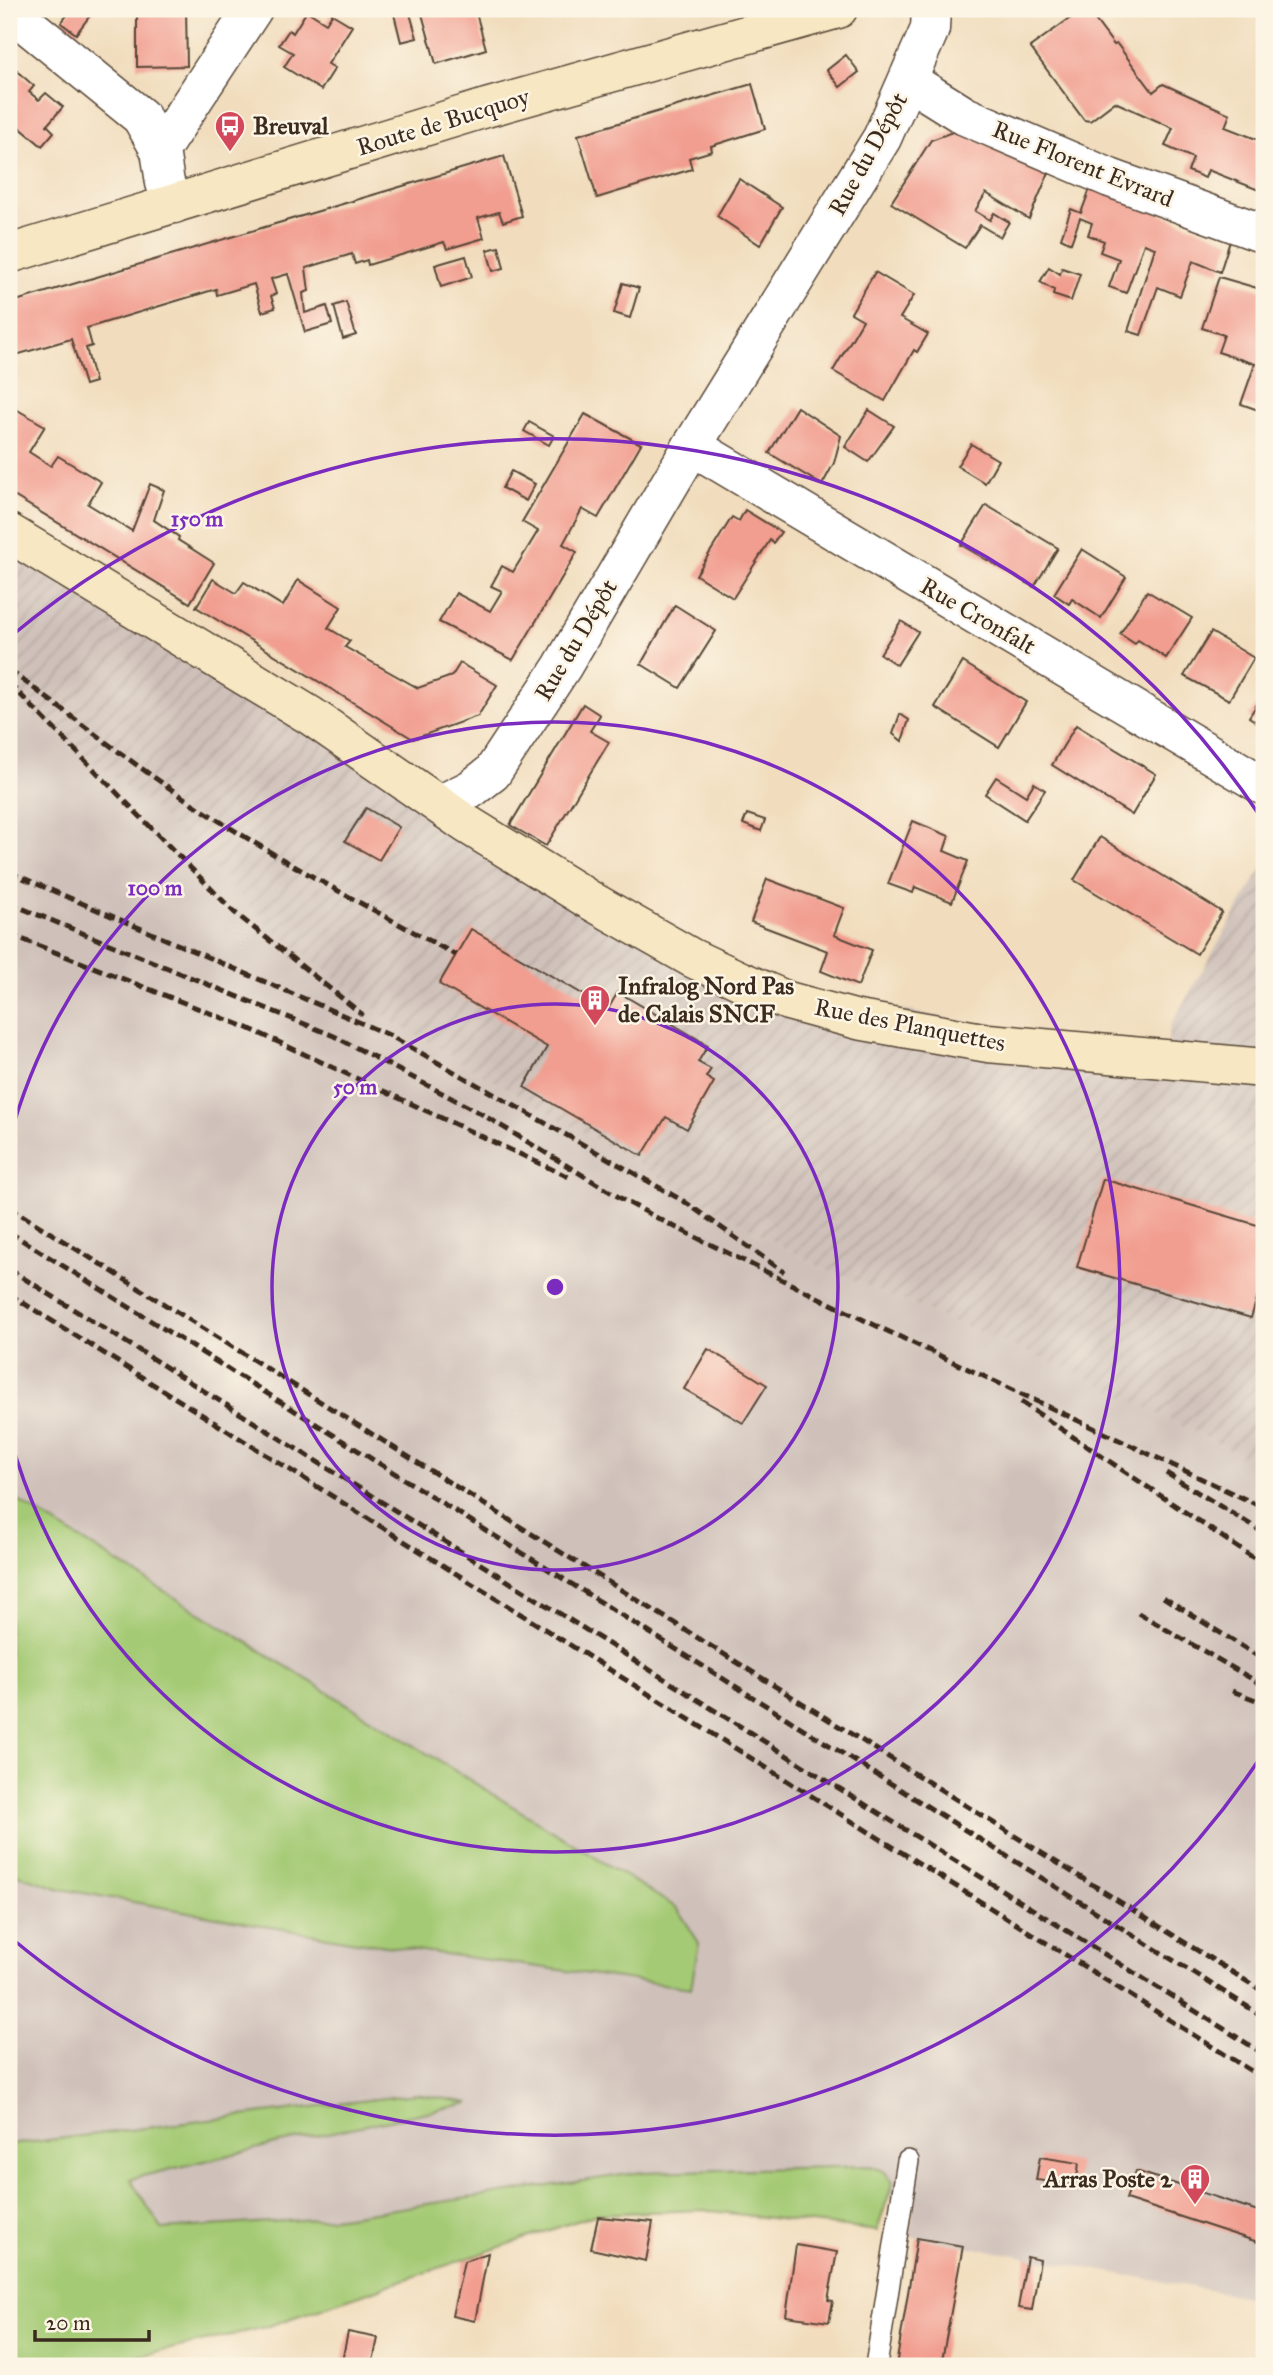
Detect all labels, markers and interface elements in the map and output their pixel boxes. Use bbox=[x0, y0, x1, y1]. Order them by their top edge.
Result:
street label: Route de Bucquoy bbox=[353, 81, 534, 163]
street label: Rue du Dépôt bbox=[822, 87, 914, 221]
bus stop icon: Breuval bbox=[213, 109, 247, 153]
place label: Breuval bbox=[253, 111, 329, 141]
street label: Rue Florent Evrard bbox=[988, 114, 1178, 214]
text: 150 m bbox=[171, 506, 223, 532]
street label: Rue Cronfalt bbox=[915, 571, 1041, 661]
street label: Rue du Dépôt bbox=[528, 573, 624, 706]
text: 100 m bbox=[128, 875, 183, 901]
place label: Infralog Nord Pas de Calais SNCF bbox=[618, 971, 794, 1029]
building icon: Infralog Nord Pas de Calais SNCF bbox=[578, 983, 612, 1027]
street label: Rue des Planquettes bbox=[812, 992, 1008, 1058]
text: 50 m bbox=[333, 1074, 377, 1100]
centre of rings bbox=[543, 1275, 567, 1299]
building icon: Arras Poste 2 bbox=[1178, 2162, 1212, 2206]
place label: Arras Poste 2 bbox=[1042, 2164, 1173, 2194]
scale bar bbox=[35, 2298, 149, 2342]
text: 20 m bbox=[46, 2310, 91, 2336]

